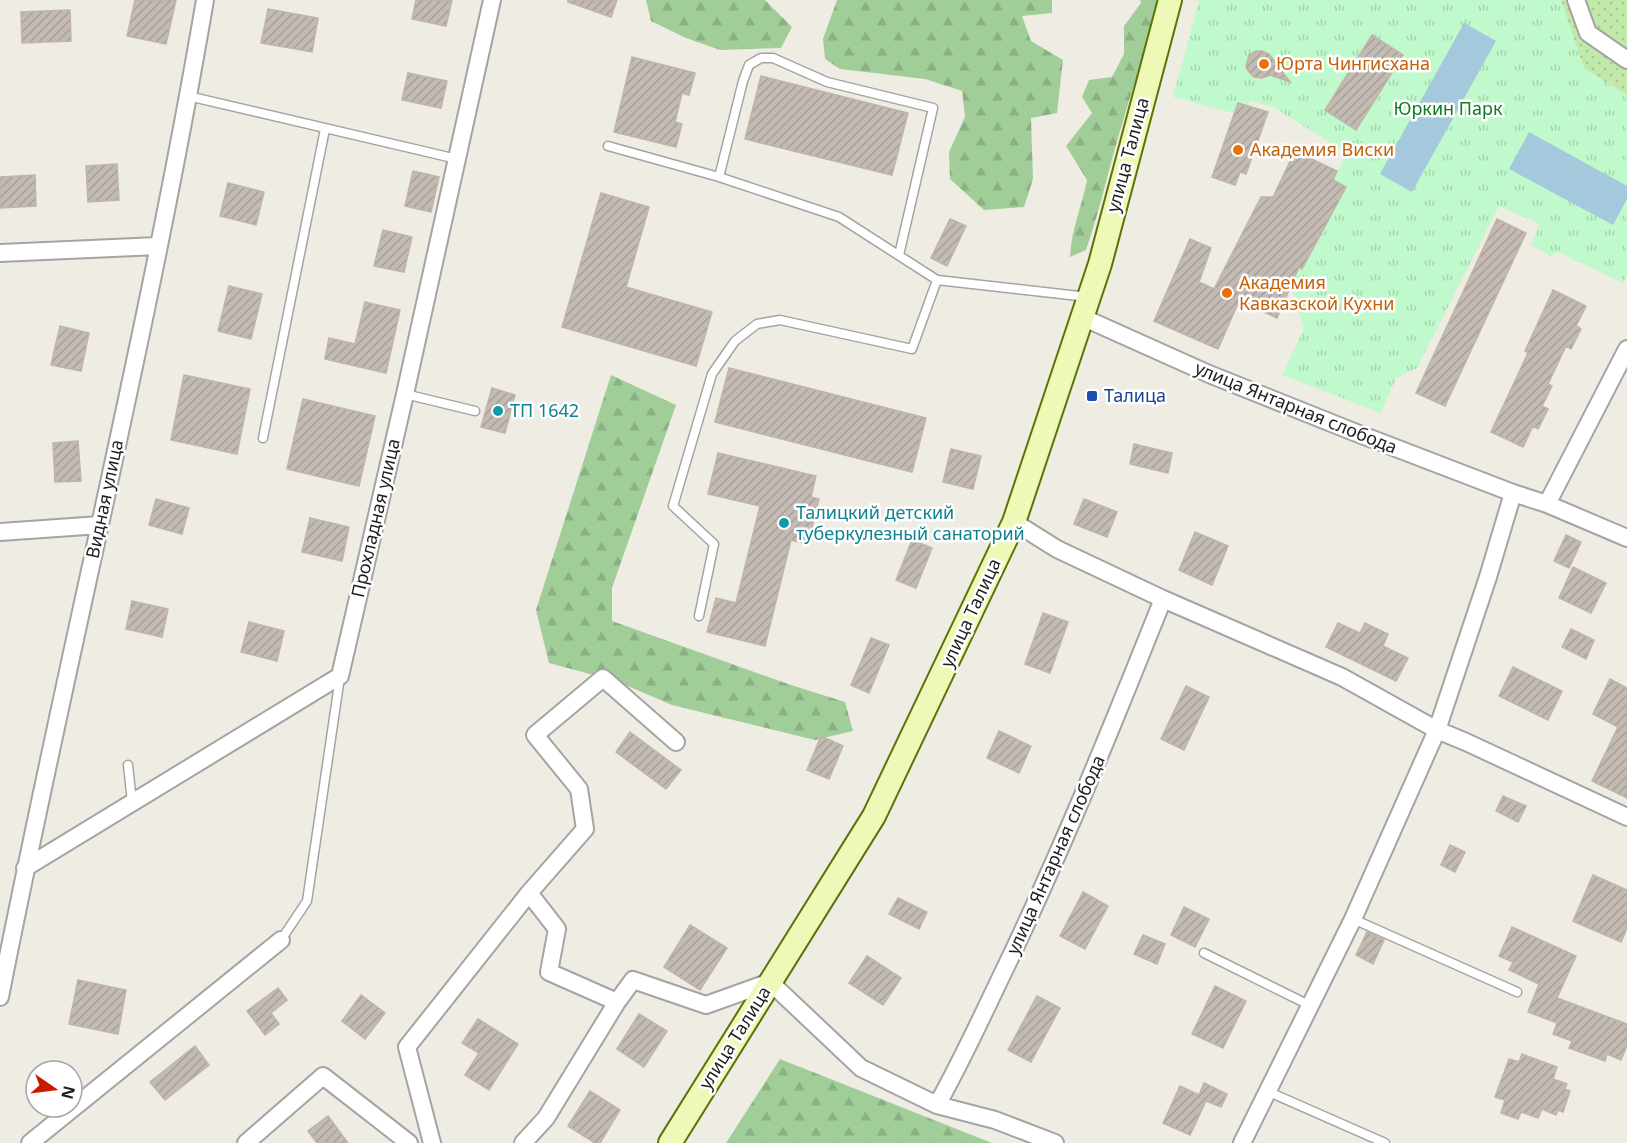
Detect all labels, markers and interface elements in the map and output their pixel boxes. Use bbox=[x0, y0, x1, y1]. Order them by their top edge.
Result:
place label: Юрта Чингисхана bbox=[1276, 51, 1430, 75]
marker: Юрта Чингисхана bbox=[1257, 57, 1271, 71]
street label: улица Талица bbox=[1100, 95, 1154, 215]
park label: Юркин Парк bbox=[1393, 96, 1503, 120]
place label: Академия Виски bbox=[1250, 137, 1394, 161]
marker: Академия Виски bbox=[1231, 143, 1245, 157]
place label: Академия Кавказской Кухни bbox=[1239, 270, 1395, 315]
marker: Академия Кавказской Кухни bbox=[1220, 286, 1234, 300]
street label: улица Янтарная слобода bbox=[1192, 355, 1401, 459]
place label: Талица bbox=[1104, 383, 1166, 407]
marker: Талица bbox=[1085, 389, 1099, 403]
place label: ТП 1642 bbox=[510, 398, 579, 422]
marker: ТП 1642 bbox=[491, 404, 505, 418]
street label: Прохладная улица bbox=[345, 436, 405, 600]
street label: Видная улица bbox=[80, 437, 128, 560]
place label: Талицкий детский туберкулезный санаторий bbox=[796, 500, 1025, 545]
marker: Талицкий детский туберкулезный санаторий bbox=[777, 516, 791, 530]
street label: улица Талица bbox=[934, 554, 1006, 671]
street label: улица Янтарная слобода bbox=[1000, 751, 1110, 958]
street label: улица Талица bbox=[693, 981, 776, 1094]
north arrow bbox=[24, 1059, 84, 1119]
text: N bbox=[56, 1084, 81, 1102]

